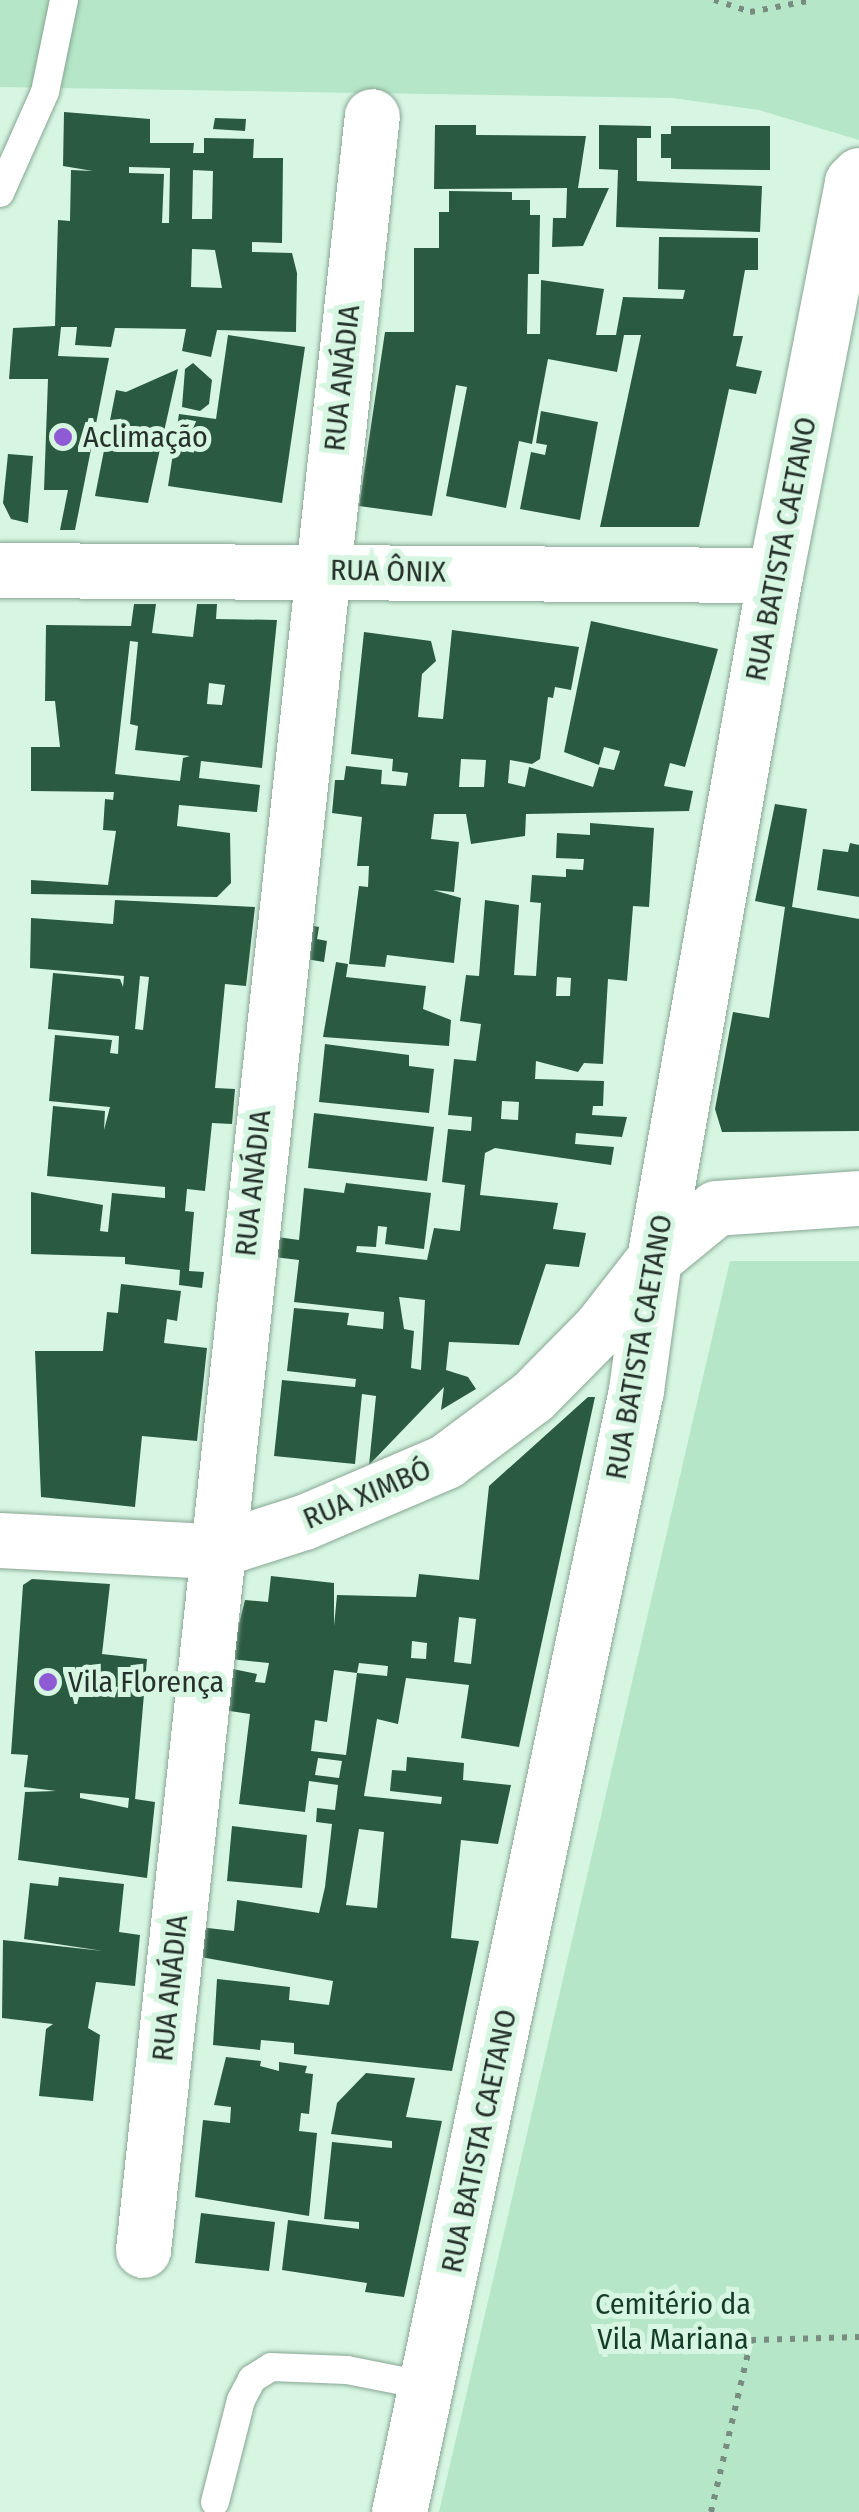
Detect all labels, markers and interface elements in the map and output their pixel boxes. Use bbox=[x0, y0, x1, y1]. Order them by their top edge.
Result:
street label: RUA ANÁDIA bbox=[316, 303, 368, 453]
street label: RUA BATISTA CAETANO bbox=[738, 414, 824, 684]
place label: Aclimação bbox=[83, 419, 208, 455]
marker: Aclimação bbox=[52, 426, 74, 448]
street label: RUA ÔNIX bbox=[330, 552, 446, 590]
street label: RUA ANÁDIA bbox=[227, 1108, 279, 1258]
street label: RUA BATISTA CAETANO bbox=[598, 1212, 680, 1482]
street label: RUA XIMBÓ bbox=[298, 1451, 436, 1537]
place label: Vila Florença bbox=[68, 1664, 224, 1700]
marker: Vila Florença bbox=[37, 1671, 59, 1693]
street label: RUA ANÁDIA bbox=[144, 1913, 196, 2063]
street label: RUA BATISTA CAETANO bbox=[433, 2006, 525, 2276]
park label: Cemitério da Vila Mariana bbox=[595, 2286, 751, 2356]

